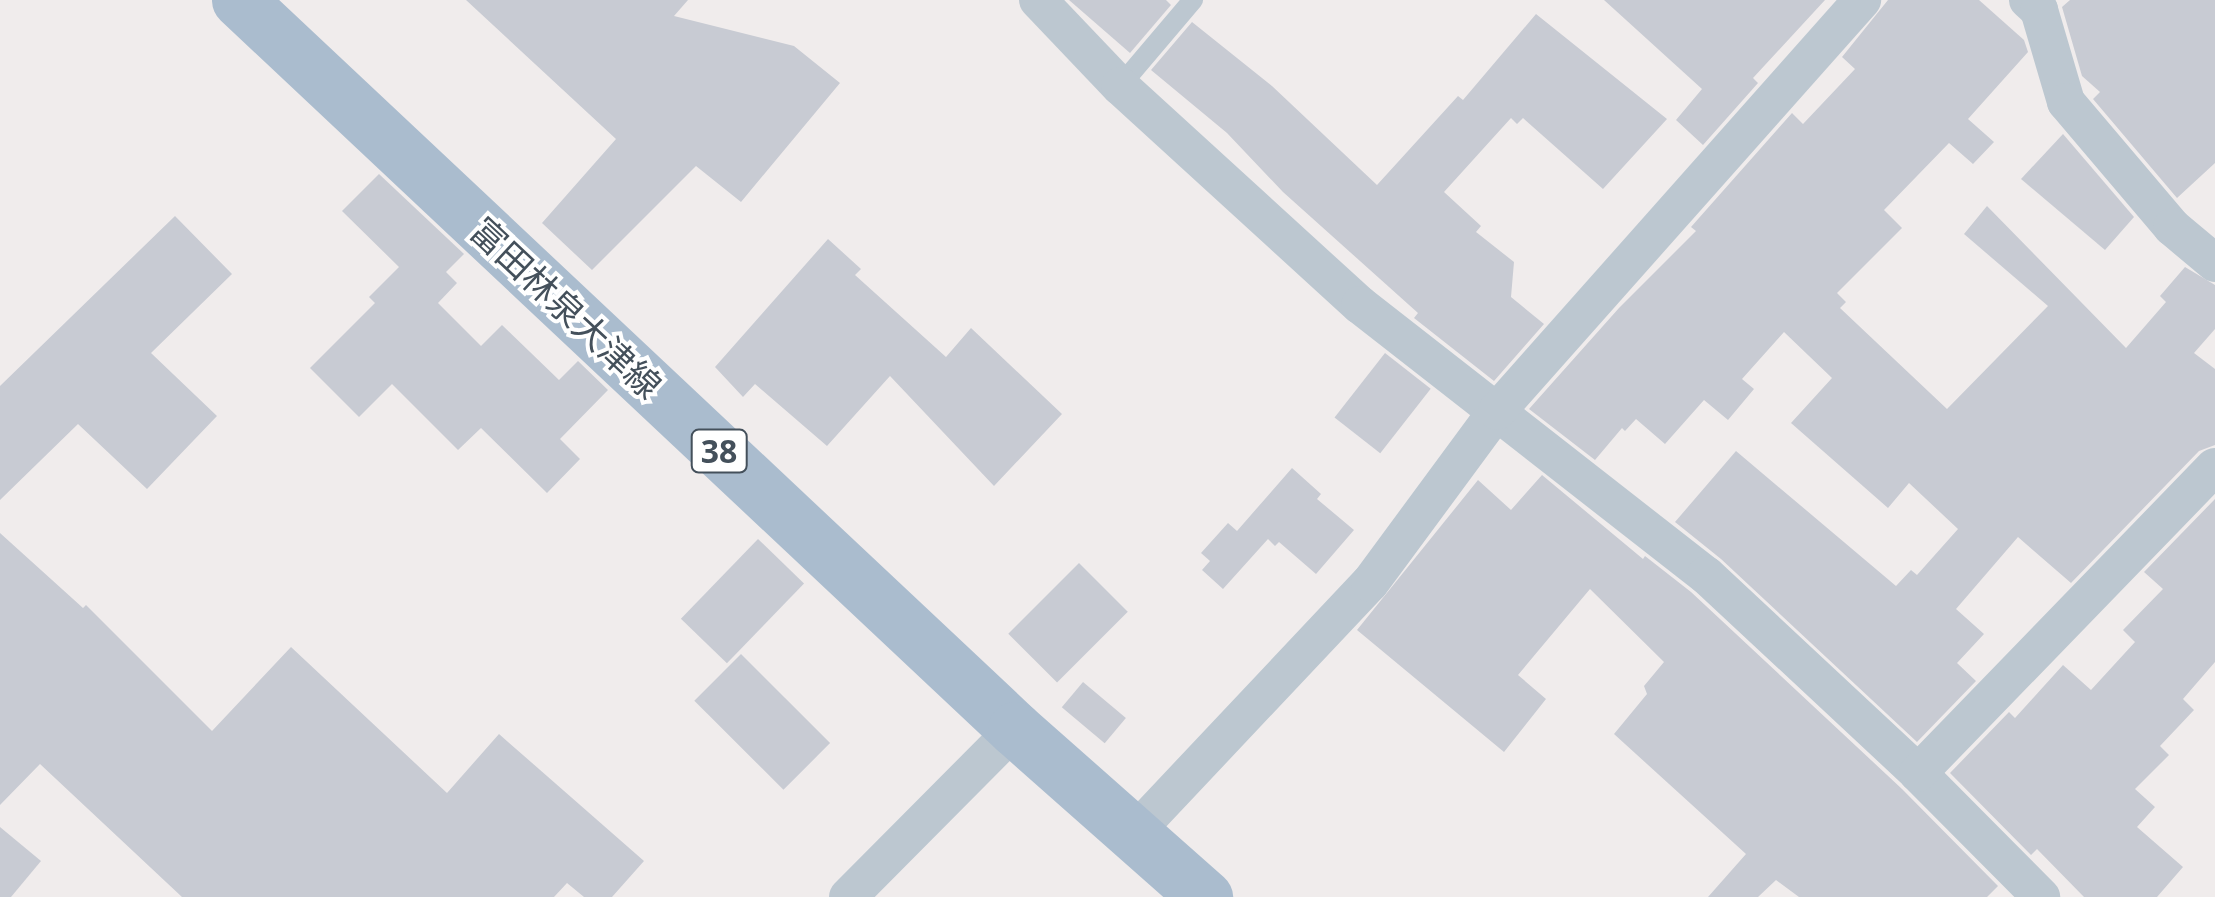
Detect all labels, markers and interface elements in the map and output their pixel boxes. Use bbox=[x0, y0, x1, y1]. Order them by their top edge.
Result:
street label: 富田林泉大津線 bbox=[462, 209, 670, 407]
road number: 38 bbox=[689, 424, 749, 478]

